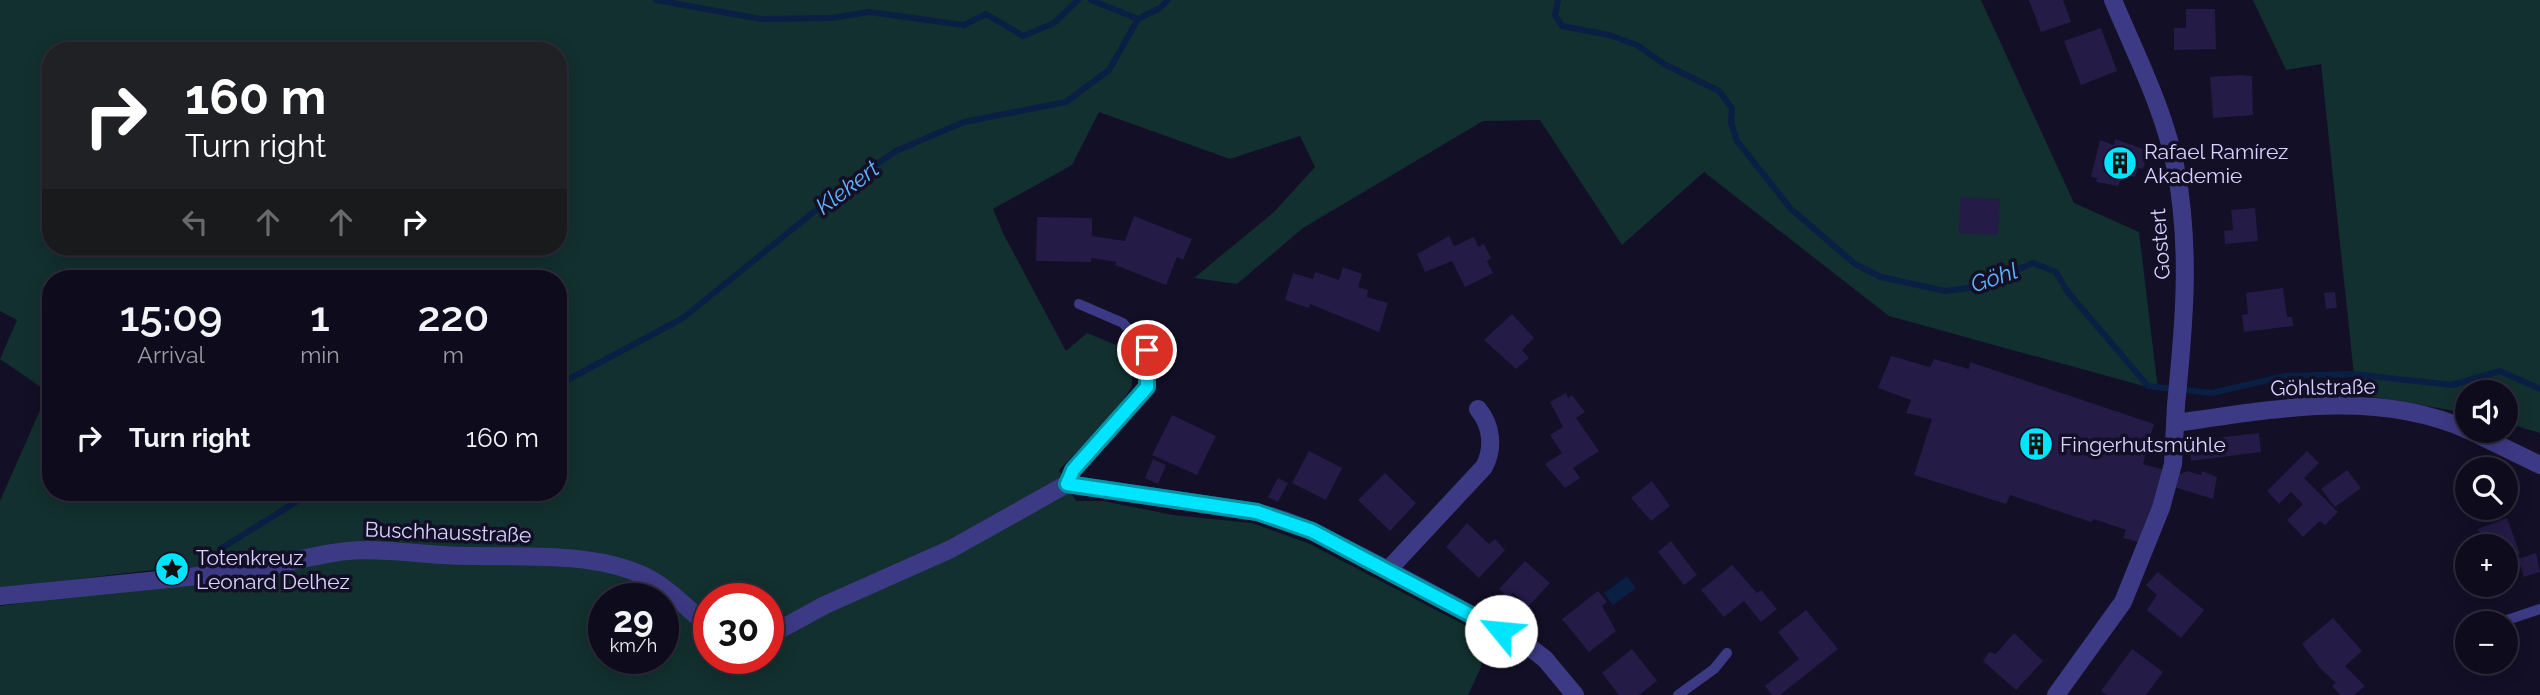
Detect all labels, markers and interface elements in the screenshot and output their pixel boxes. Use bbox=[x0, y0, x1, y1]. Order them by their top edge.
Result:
text: 160 m bbox=[185, 68, 326, 125]
icon: right bbox=[70, 70, 161, 161]
text: Turn right bbox=[185, 127, 326, 164]
place label: Rafael Ramírez Akademie bbox=[2144, 139, 2288, 188]
building icon: Rafael Ramírez Akademie bbox=[2101, 144, 2139, 182]
water label: Klekert bbox=[810, 154, 884, 220]
icon: left bbox=[176, 203, 214, 241]
icon: ahead bbox=[249, 203, 287, 241]
icon: ahead bbox=[322, 203, 360, 241]
icon: right bbox=[395, 203, 433, 241]
street label: Gostert bbox=[2145, 208, 2175, 280]
water label: Göhl bbox=[1967, 256, 2021, 298]
text: 15:09 bbox=[120, 292, 223, 341]
text: 1 bbox=[310, 292, 330, 341]
text: 220 bbox=[417, 292, 489, 341]
pin bbox=[1117, 320, 1177, 380]
icon: arrive bbox=[1128, 331, 1166, 369]
text: Arrival bbox=[137, 341, 205, 368]
text: min bbox=[300, 341, 340, 368]
text: m bbox=[443, 341, 464, 368]
street label: Göhlstraße bbox=[2270, 374, 2376, 400]
map controls bbox=[2455, 380, 2518, 674]
button: sound bbox=[2455, 380, 2518, 443]
icon: right bbox=[70, 419, 108, 457]
text: Turn right bbox=[129, 423, 250, 453]
text: 160 m bbox=[466, 423, 539, 453]
building icon: Fingerhutsmühle bbox=[2017, 425, 2055, 463]
place label: Fingerhutsmühle bbox=[2060, 432, 2226, 457]
button: search bbox=[2455, 457, 2518, 520]
street label: Buschhausstraße bbox=[364, 517, 532, 547]
button: + bbox=[2455, 534, 2518, 597]
place label: Totenkreuz Leonard Delhez bbox=[196, 545, 350, 594]
place icon: Totenkreuz Leonard Delhez bbox=[153, 550, 191, 588]
speed limit sign: 30 bbox=[693, 583, 784, 674]
position arrow bbox=[1464, 594, 1538, 668]
text: 29 bbox=[613, 599, 654, 640]
button: − bbox=[2455, 611, 2518, 674]
text: km/h bbox=[610, 635, 657, 656]

